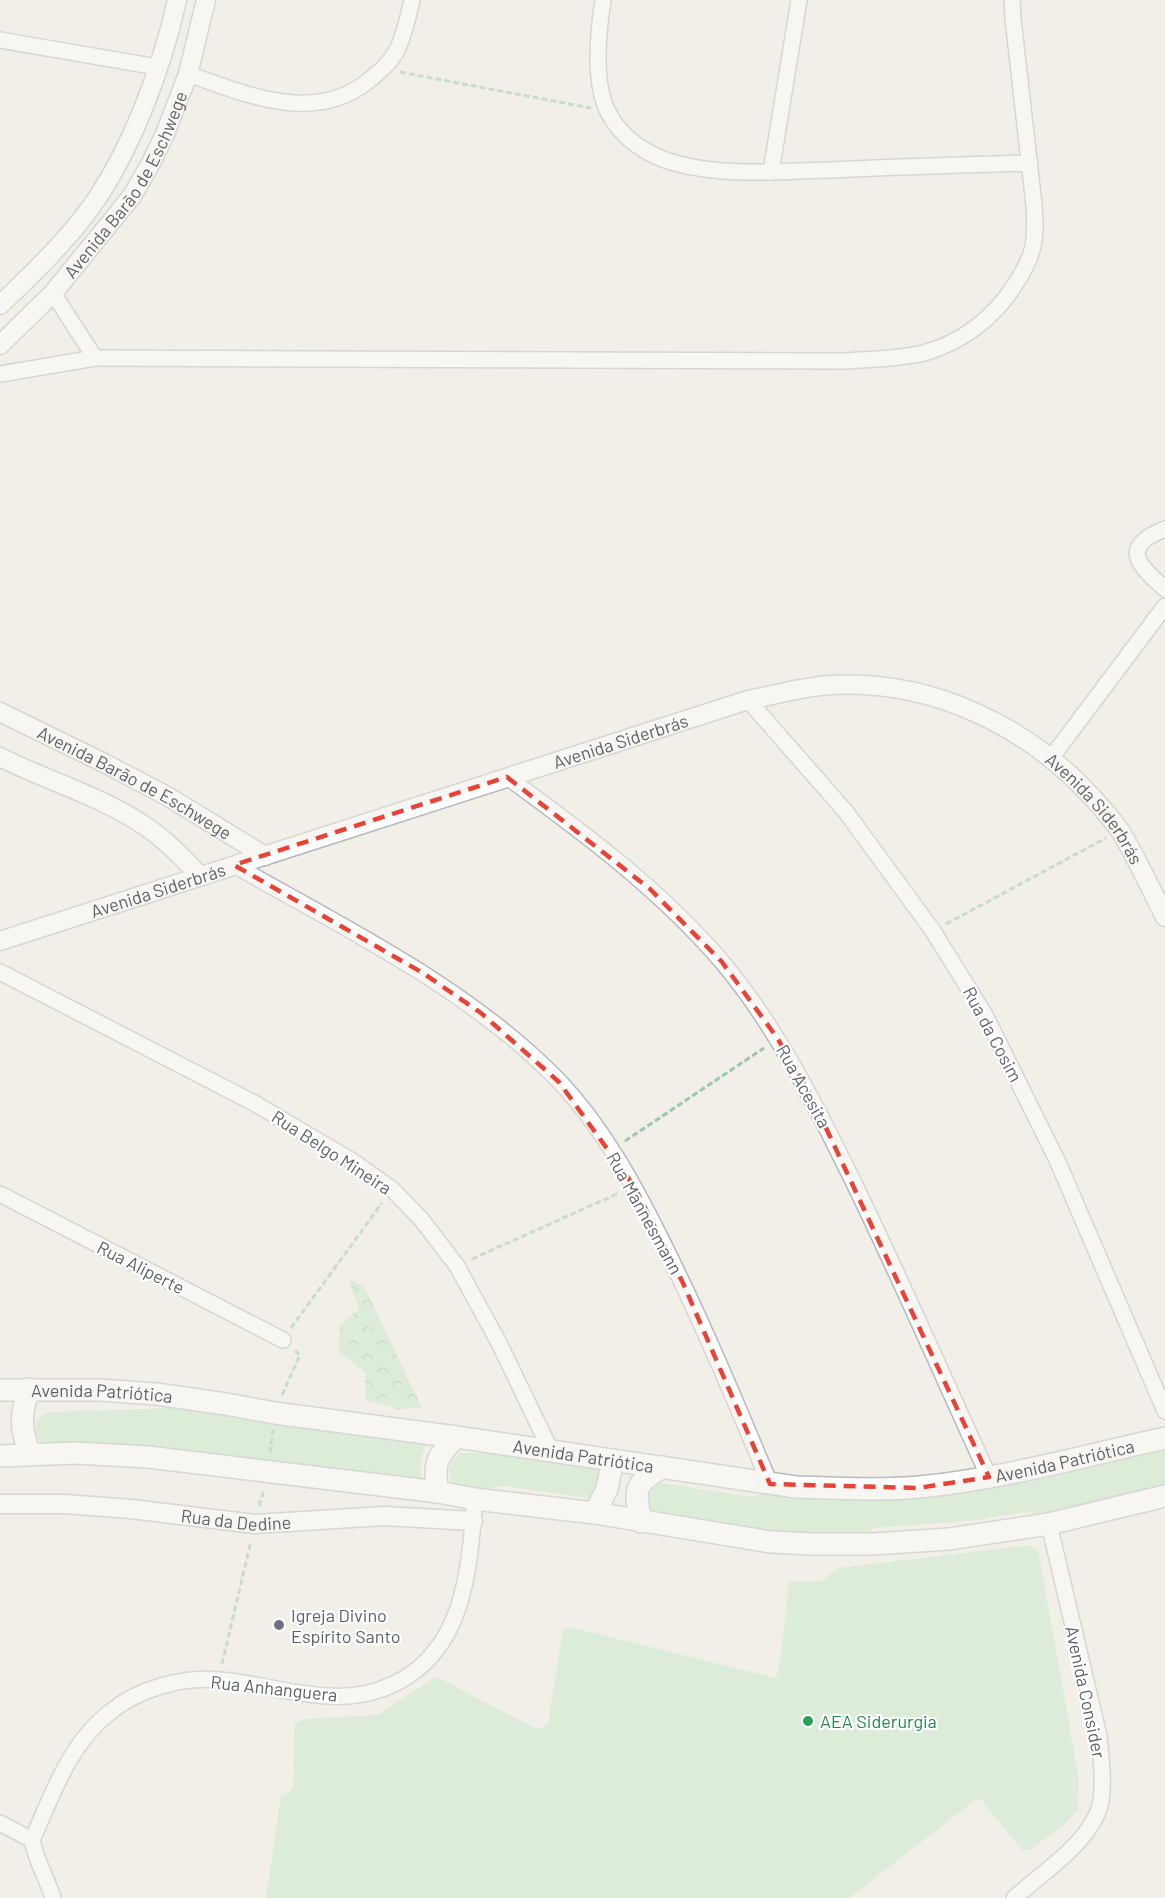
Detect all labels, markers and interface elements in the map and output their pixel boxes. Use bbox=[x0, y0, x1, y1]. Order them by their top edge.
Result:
street label: Avenida Barão de Eschwege bbox=[59, 88, 191, 282]
street label: Avenida Siderbrás bbox=[550, 709, 691, 773]
street label: Avenida Barão de Eschwege bbox=[34, 721, 236, 844]
street label: Avenida Siderbrás bbox=[1041, 748, 1148, 868]
street label: Avenida Siderbrás bbox=[88, 858, 228, 922]
street label: Rua da Cosim bbox=[959, 983, 1027, 1085]
street label: Rua Acesita bbox=[772, 1040, 836, 1132]
street label: Rua Belgo Mineira bbox=[268, 1105, 396, 1199]
street label: Rua Mannesmann bbox=[602, 1148, 688, 1278]
street label: Rua Aliperte bbox=[94, 1236, 188, 1298]
street label: Avenida Patriótica bbox=[31, 1379, 174, 1407]
street label: Avenida Patriótica bbox=[993, 1434, 1136, 1487]
street label: Avenida Patriótica bbox=[512, 1435, 655, 1477]
street label: Rua da Dedine bbox=[180, 1504, 292, 1535]
place label: Igreja Divino Espírito Santo bbox=[291, 1604, 401, 1647]
marker: Igreja Divino Espírito Santo bbox=[272, 1618, 286, 1632]
street label: Avenida Consider bbox=[1061, 1624, 1111, 1761]
street label: Rua Anhanguera bbox=[210, 1670, 338, 1706]
place label: AEA Siderurgia bbox=[820, 1710, 937, 1732]
marker: AEA Siderurgia bbox=[801, 1714, 815, 1728]

